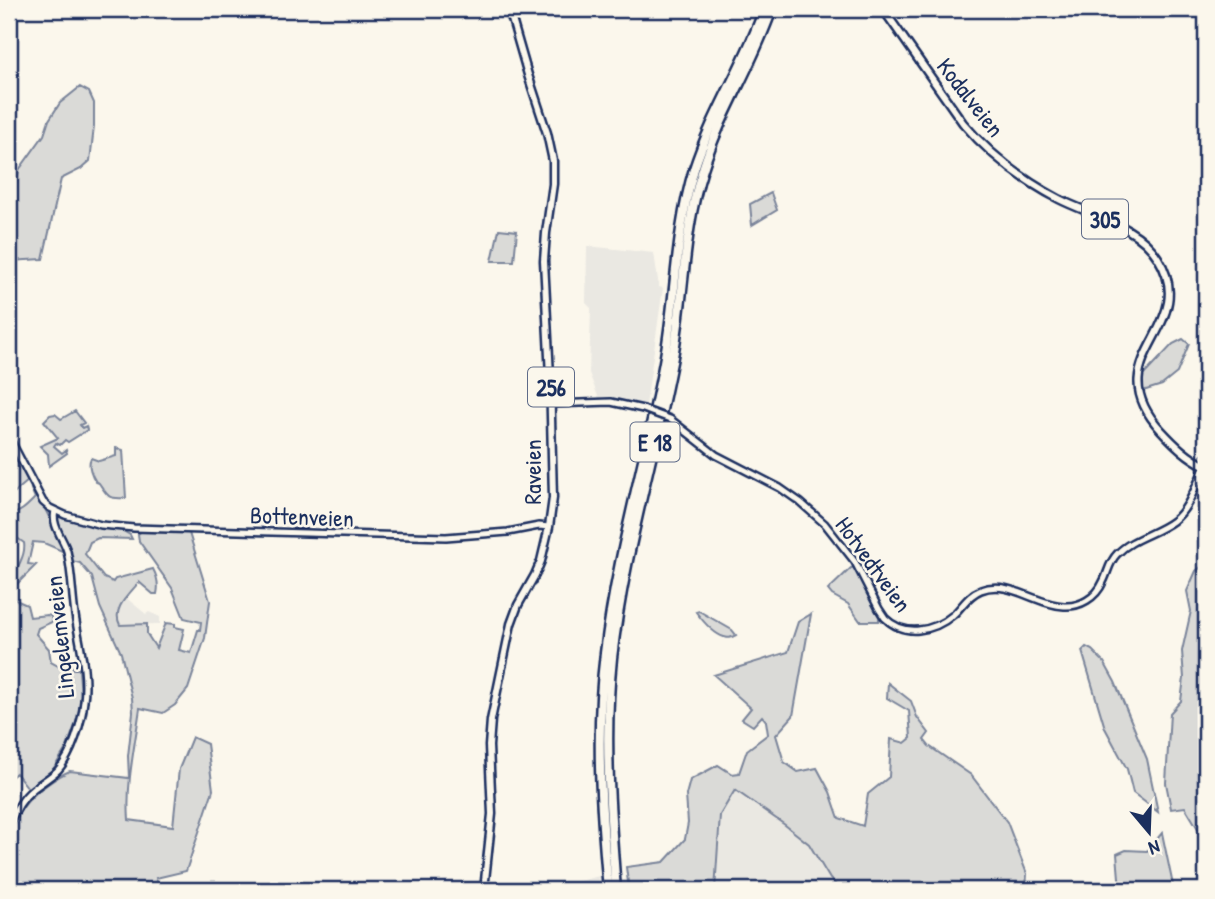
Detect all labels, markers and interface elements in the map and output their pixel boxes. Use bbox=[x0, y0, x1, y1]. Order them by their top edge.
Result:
street label: Kodalveien bbox=[930, 51, 1012, 143]
road number: 305 bbox=[1082, 200, 1128, 238]
road number: 256 bbox=[528, 368, 574, 406]
road number: E 18 bbox=[630, 422, 680, 462]
street label: Raveien bbox=[516, 439, 548, 505]
street label: Bottenveien bbox=[250, 498, 354, 534]
street label: Hotvedtveien bbox=[828, 510, 920, 618]
street label: Lingelemveien bbox=[37, 574, 81, 700]
north arrow bbox=[1114, 797, 1184, 867]
text: N bbox=[1146, 834, 1164, 862]

